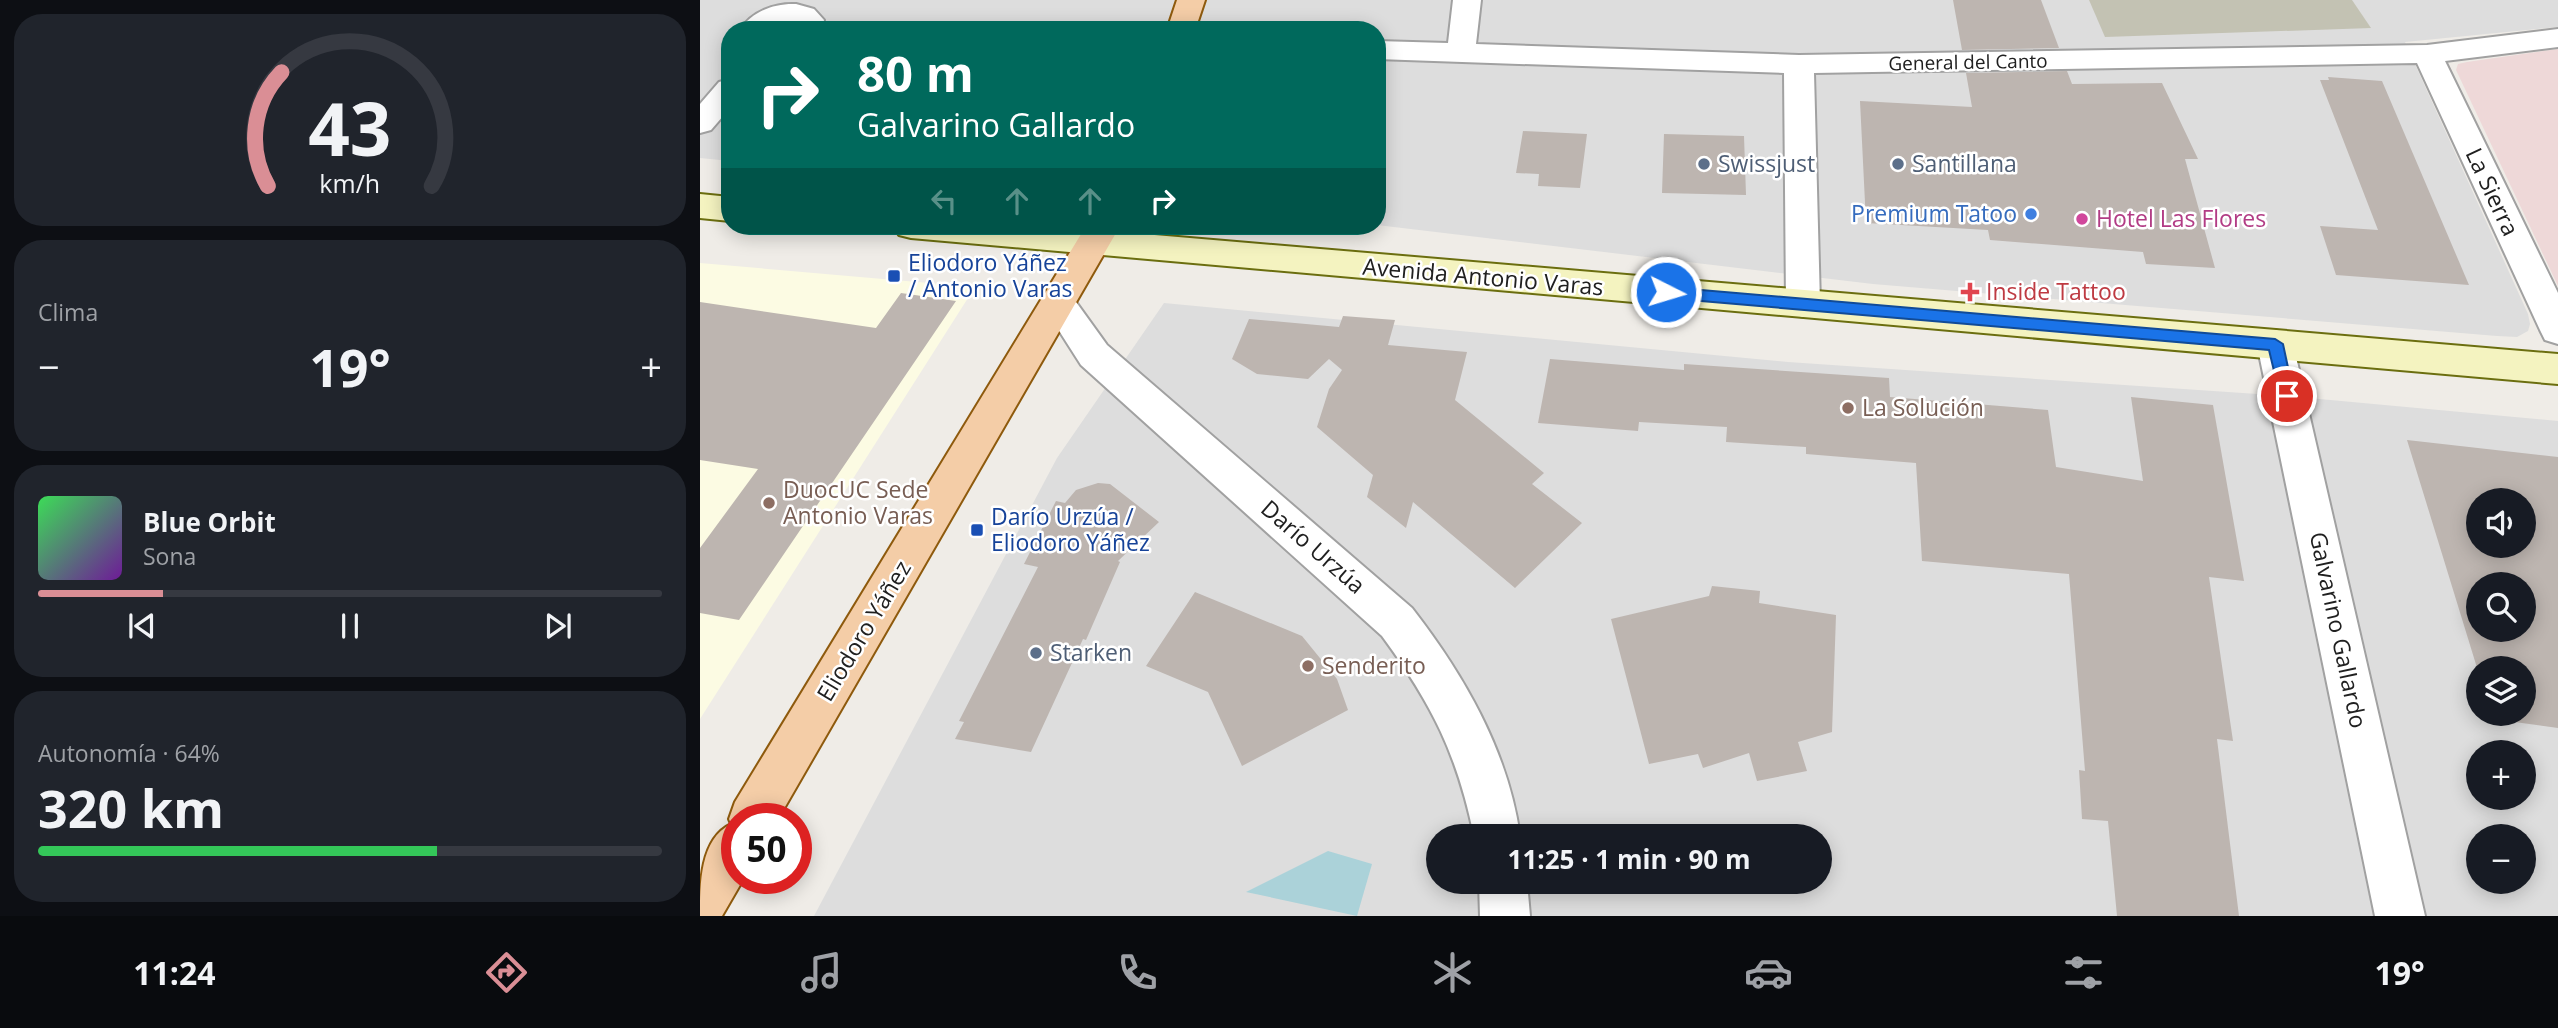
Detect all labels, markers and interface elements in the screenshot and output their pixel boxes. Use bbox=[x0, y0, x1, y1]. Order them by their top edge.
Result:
text: 80 m bbox=[857, 40, 974, 106]
street label: General del Canto bbox=[1888, 48, 2048, 76]
icon: right bbox=[742, 49, 833, 140]
text: 43 bbox=[308, 78, 392, 177]
text: Galvarino Gallardo bbox=[857, 103, 1135, 146]
street label: La Sierra bbox=[2459, 142, 2527, 241]
place label: Swissjust bbox=[1718, 147, 1815, 179]
place label: Santillana bbox=[1912, 147, 2017, 179]
marker: Swissjust bbox=[1696, 156, 1712, 172]
marker: Santillana bbox=[1890, 156, 1906, 172]
text: km/h bbox=[320, 166, 380, 200]
icon: left bbox=[925, 182, 963, 220]
icon: ahead bbox=[998, 182, 1036, 220]
icon: ahead bbox=[1071, 182, 1109, 220]
icon: right bbox=[1144, 182, 1182, 220]
place label: Premium Tatoo bbox=[1851, 197, 2017, 229]
place label: Hotel Las Flores bbox=[2096, 202, 2266, 234]
marker: Premium Tatoo bbox=[2023, 206, 2039, 222]
marker: Hotel Las Flores bbox=[2074, 211, 2090, 227]
place label: Eliodoro Yáñez / Antonio Varas bbox=[908, 246, 1072, 304]
street label: Avenida Antonio Varas bbox=[1361, 250, 1605, 302]
position arrow bbox=[1629, 255, 1703, 329]
marker: Eliodoro Yáñez / Antonio Varas bbox=[886, 268, 902, 284]
place label: Inside Tattoo bbox=[1986, 275, 2126, 307]
marker: Inside Tattoo bbox=[1960, 282, 1980, 302]
text: Clima bbox=[38, 296, 98, 328]
text: 19° bbox=[309, 331, 391, 402]
text: − bbox=[38, 340, 60, 392]
text: + bbox=[640, 340, 662, 392]
pin bbox=[2257, 366, 2317, 426]
icon: arrive bbox=[2268, 377, 2306, 415]
place label: La Solución bbox=[1862, 391, 1984, 423]
marker: La Solución bbox=[1840, 400, 1856, 416]
place label: DuocUC Sede Antonio Varas bbox=[783, 473, 933, 531]
map controls bbox=[2466, 488, 2536, 894]
button: sound bbox=[2466, 488, 2536, 558]
street label: Darío Urzúa bbox=[1255, 492, 1373, 600]
marker: DuocUC Sede Antonio Varas bbox=[761, 495, 777, 511]
place label: Darío Urzúa / Eliodoro Yáñez bbox=[991, 500, 1150, 558]
text: Blue Orbit bbox=[143, 504, 276, 540]
marker: Darío Urzúa / Eliodoro Yáñez bbox=[969, 522, 985, 538]
street label: Galvarino Gallardo bbox=[2303, 529, 2375, 731]
text: Sona bbox=[143, 540, 196, 572]
street label: Eliodoro Yáñez bbox=[809, 554, 918, 707]
button: search bbox=[2466, 572, 2536, 642]
icon: previous bbox=[123, 607, 161, 645]
icon: pause bbox=[331, 607, 369, 645]
icon: next bbox=[539, 607, 577, 645]
place label: Starken bbox=[1050, 636, 1132, 668]
marker: Starken bbox=[1028, 645, 1044, 661]
place label: Senderito bbox=[1322, 649, 1426, 681]
button: layers bbox=[2466, 656, 2536, 726]
marker: Senderito bbox=[1300, 658, 1316, 674]
text: Autonomía · 64% bbox=[38, 737, 220, 769]
button: + bbox=[2466, 740, 2536, 810]
text: 320 km bbox=[38, 772, 224, 843]
speed limit sign: 50 bbox=[721, 803, 812, 894]
button: − bbox=[2466, 824, 2536, 894]
text: 11:25 · 1 min · 90 m bbox=[1508, 841, 1750, 877]
icon: directions bbox=[482, 948, 531, 997]
icon: music bbox=[797, 948, 846, 997]
icon: phone bbox=[1113, 948, 1162, 997]
icon: climate bbox=[1428, 948, 1477, 997]
icon: car bbox=[1744, 948, 1793, 997]
icon: filters bbox=[2059, 948, 2108, 997]
text: 11:24 bbox=[133, 951, 216, 994]
text: 19° bbox=[2374, 951, 2425, 994]

